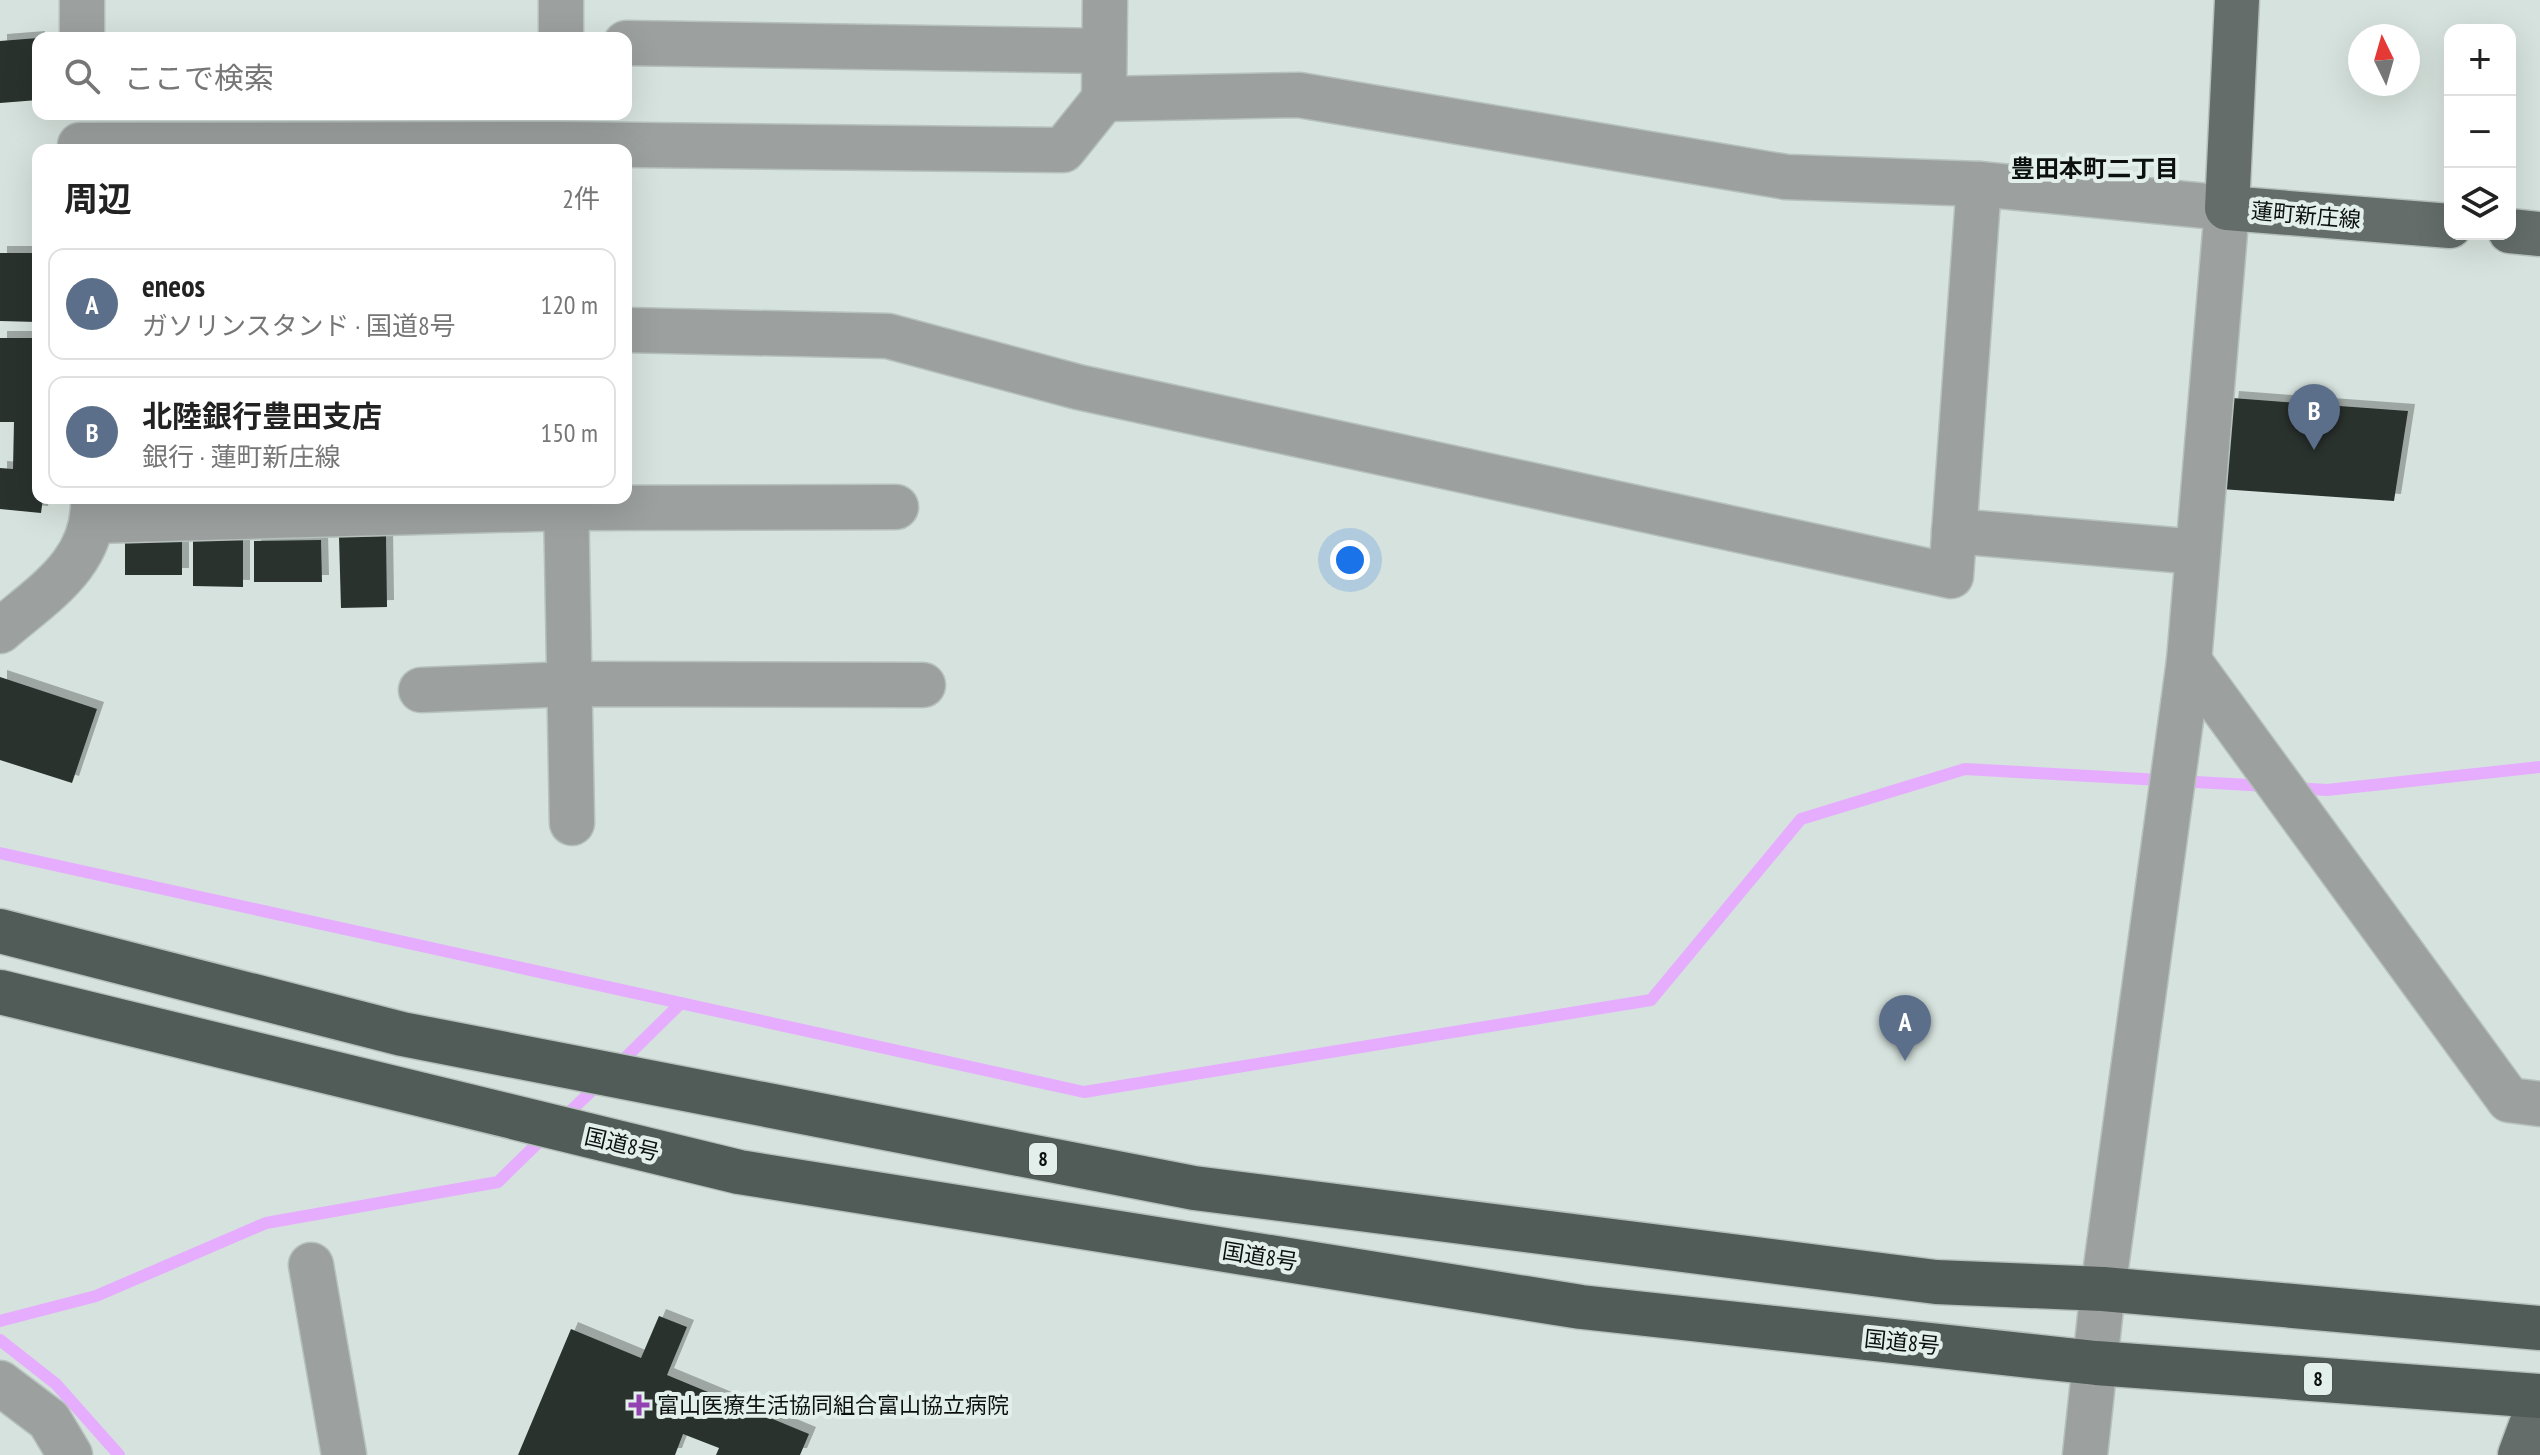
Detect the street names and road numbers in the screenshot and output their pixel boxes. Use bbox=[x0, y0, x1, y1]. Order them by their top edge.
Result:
street label: 蓮町新庄線 bbox=[2250, 196, 2362, 234]
street label: 国道8号 bbox=[582, 1122, 662, 1166]
road number: 8 bbox=[1029, 1143, 1057, 1175]
street label: 国道8号 bbox=[1220, 1236, 1300, 1276]
street label: 国道8号 bbox=[1863, 1324, 1941, 1360]
road number: 8 bbox=[2304, 1363, 2332, 1395]

